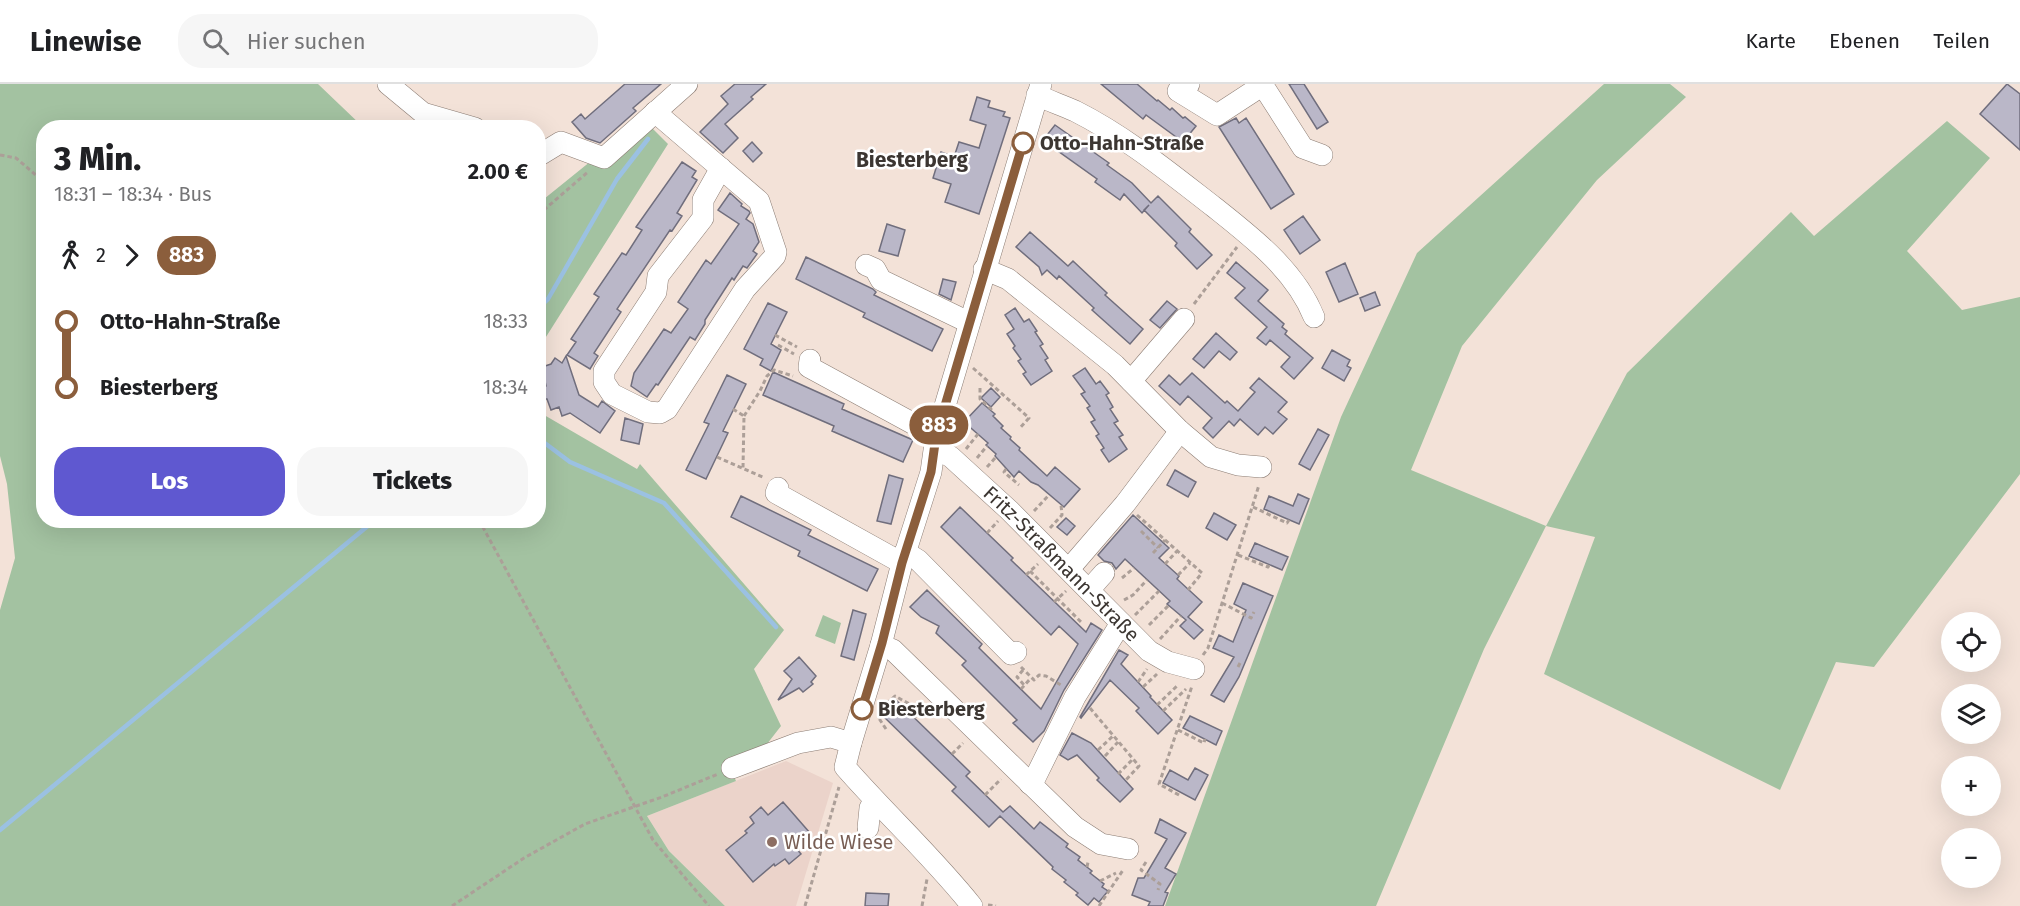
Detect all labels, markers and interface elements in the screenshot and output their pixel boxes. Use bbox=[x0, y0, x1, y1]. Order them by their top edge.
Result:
search box bbox=[178, 14, 598, 68]
text: Linewise bbox=[30, 25, 142, 58]
icon: search bbox=[199, 25, 232, 58]
text: Hier suchen bbox=[247, 28, 366, 55]
text: Karte bbox=[1745, 28, 1796, 54]
text: Ebenen bbox=[1829, 28, 1900, 54]
text: Teilen bbox=[1933, 28, 1990, 54]
place label: Otto-Hahn-Straße bbox=[1040, 131, 1204, 155]
marker: Otto-Hahn-Straße bbox=[1012, 132, 1034, 154]
text: 3 Min. bbox=[54, 139, 141, 179]
district label: Biesterberg bbox=[856, 147, 969, 173]
text: 2.00 € bbox=[468, 158, 528, 185]
text: 18:31 – 18:34 · Bus bbox=[54, 182, 212, 206]
icon: walk bbox=[54, 239, 87, 272]
icon: forward bbox=[115, 239, 148, 272]
text: 883 bbox=[169, 242, 204, 268]
text: 2 bbox=[96, 243, 106, 267]
text: Otto-Hahn-Straße bbox=[100, 308, 281, 335]
text: 18:33 bbox=[483, 309, 528, 333]
text: Biesterberg bbox=[100, 374, 218, 401]
text: 18:34 bbox=[483, 375, 528, 399]
line badge: 883 bbox=[904, 406, 974, 444]
text: 883 bbox=[921, 412, 957, 438]
button: Los bbox=[54, 447, 285, 516]
button: Tickets bbox=[297, 447, 528, 516]
street label: Fritz-Straßmann-Straße bbox=[979, 481, 1145, 646]
map controls bbox=[1941, 612, 2001, 888]
button: locate bbox=[1941, 612, 2001, 672]
button: layers bbox=[1941, 684, 2001, 744]
place label: Biesterberg bbox=[878, 697, 986, 721]
marker: Biesterberg bbox=[851, 698, 873, 720]
button: + bbox=[1941, 756, 2001, 816]
button: − bbox=[1941, 828, 2001, 888]
place label: Wilde Wiese bbox=[784, 830, 893, 854]
marker: Wilde Wiese bbox=[765, 835, 779, 849]

